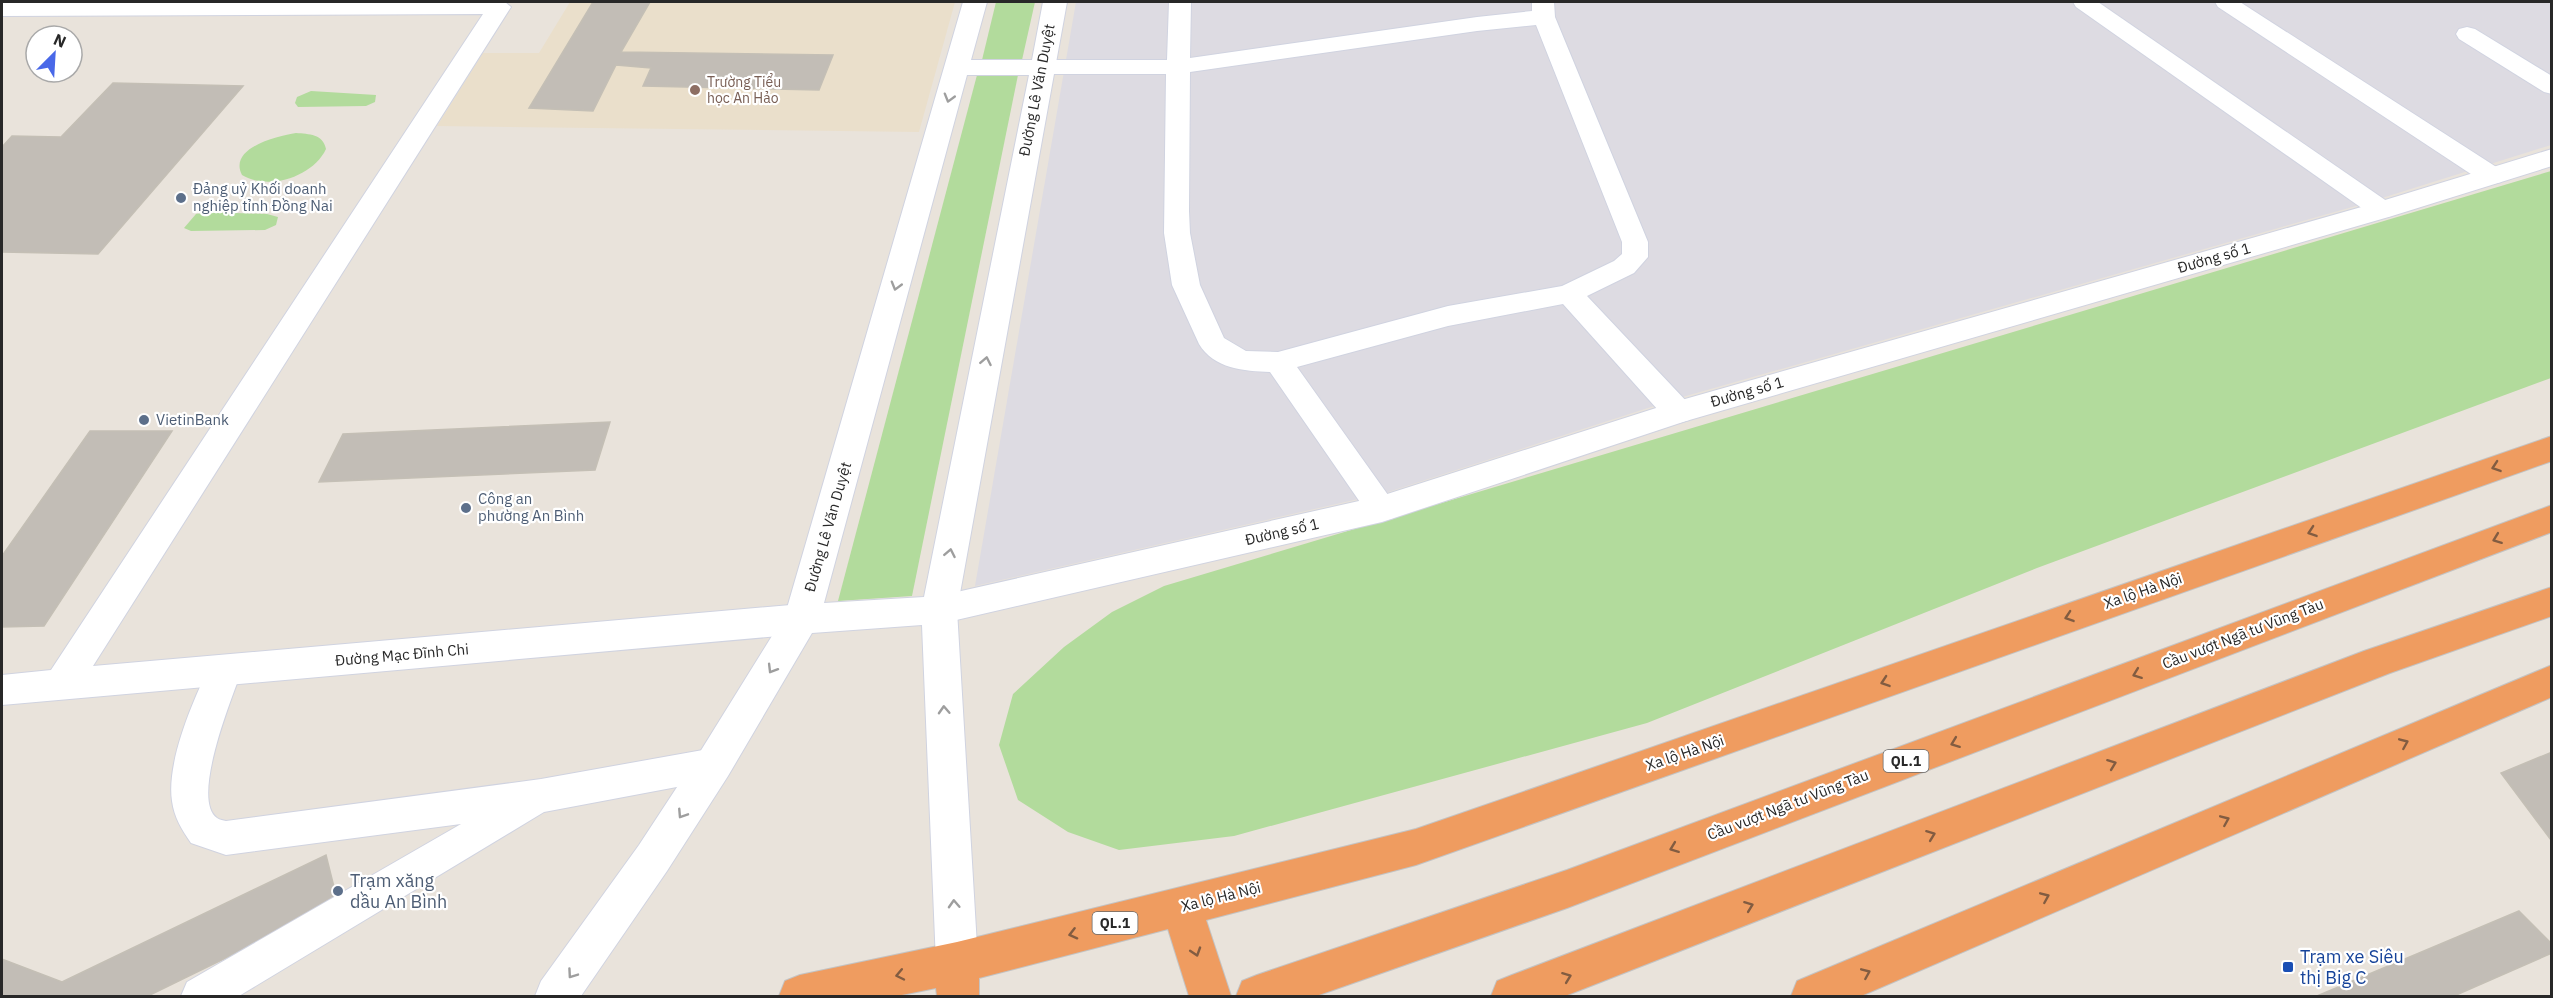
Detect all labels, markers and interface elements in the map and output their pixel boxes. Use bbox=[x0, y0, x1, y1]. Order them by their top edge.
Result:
street label: Đường Lê Văn Duyệt bbox=[1014, 22, 1059, 158]
north arrow bbox=[24, 24, 84, 84]
text: N bbox=[51, 29, 69, 52]
place label: Trường Tiểu học An Hảo bbox=[707, 73, 781, 107]
marker: Trường Tiểu học An Hảo bbox=[688, 83, 702, 97]
one-way arrow bbox=[944, 93, 956, 103]
place label: Đảng uỷ Khối doanh nghiệp tỉnh Đồng Nai bbox=[193, 179, 333, 215]
marker: Đảng uỷ Khối doanh nghiệp tỉnh Đồng Nai bbox=[174, 191, 188, 205]
street label: Đường số 1 bbox=[2175, 238, 2253, 277]
one-way arrow bbox=[891, 280, 903, 291]
one-way arrow bbox=[979, 356, 992, 366]
street label: Đường số 1 bbox=[1708, 372, 1786, 411]
place label: VietinBank bbox=[156, 410, 229, 429]
marker: VietinBank bbox=[137, 413, 151, 427]
street label: Đường Lê Văn Duyệt bbox=[800, 460, 855, 594]
one-way arrow bbox=[2491, 460, 2502, 473]
place label: Công an phường An Bình bbox=[478, 489, 584, 525]
marker: Công an phường An Bình bbox=[459, 501, 473, 515]
street label: Đường số 1 bbox=[1243, 514, 1321, 549]
one-way arrow bbox=[2307, 524, 2318, 537]
one-way arrow bbox=[2492, 531, 2503, 544]
one-way arrow bbox=[943, 548, 956, 558]
street label: Xa lộ Hà Nội bbox=[2101, 568, 2184, 613]
street label: Cầu vượt Ngã tư Vũng Tàu bbox=[2159, 594, 2326, 673]
one-way arrow bbox=[2064, 610, 2075, 623]
street label: Đường Mạc Đĩnh Chi bbox=[334, 639, 470, 670]
one-way arrow bbox=[767, 663, 779, 673]
one-way arrow bbox=[2133, 667, 2144, 679]
one-way arrow bbox=[1880, 675, 1891, 688]
one-way arrow bbox=[938, 705, 951, 714]
street label: Xa lộ Hà Nội bbox=[1643, 730, 1726, 775]
one-way arrow bbox=[1950, 735, 1961, 748]
one-way arrow bbox=[2398, 738, 2409, 750]
road number: QL.1 bbox=[1884, 750, 1928, 772]
one-way arrow bbox=[2106, 759, 2117, 771]
street label: Cầu vượt Ngã tư Vũng Tàu bbox=[1704, 765, 1871, 844]
one-way arrow bbox=[678, 807, 689, 818]
one-way arrow bbox=[2218, 815, 2229, 827]
one-way arrow bbox=[1925, 829, 1935, 842]
one-way arrow bbox=[1669, 841, 1680, 854]
place label: Trạm xăng dầu An Bình bbox=[350, 869, 447, 913]
street label: Xa lộ Hà Nội bbox=[1179, 877, 1263, 916]
marker: Trạm xăng dầu An Bình bbox=[331, 884, 345, 898]
one-way arrow bbox=[2039, 892, 2050, 904]
one-way arrow bbox=[948, 900, 961, 909]
one-way arrow bbox=[1743, 900, 1754, 913]
road number: QL.1 bbox=[1092, 912, 1138, 934]
one-way arrow bbox=[1068, 926, 1078, 939]
place label: Trạm xe Siêu thị Big C bbox=[2300, 945, 2404, 989]
one-way arrow bbox=[1188, 946, 1201, 957]
marker: Trạm xe Siêu thị Big C bbox=[2281, 960, 2295, 974]
one-way arrow bbox=[568, 968, 579, 979]
one-way arrow bbox=[895, 968, 905, 981]
one-way arrow bbox=[1860, 969, 1871, 981]
one-way arrow bbox=[1562, 971, 1572, 984]

